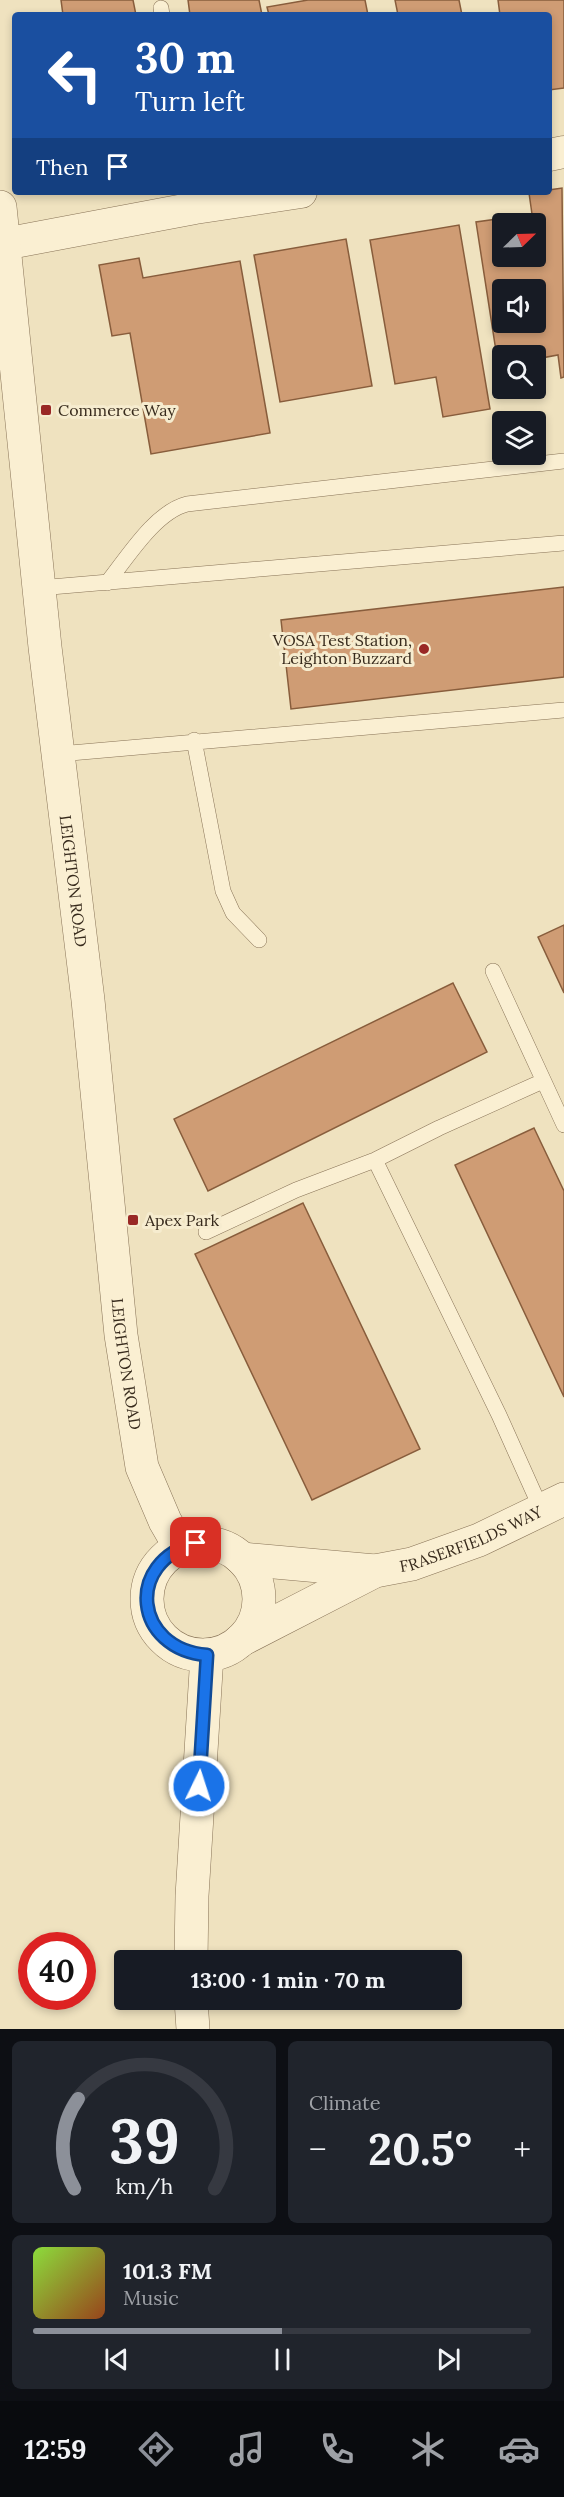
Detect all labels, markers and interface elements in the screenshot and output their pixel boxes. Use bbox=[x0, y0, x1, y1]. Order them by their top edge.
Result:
text: 30 m bbox=[135, 31, 235, 85]
icon: left bbox=[36, 36, 114, 114]
text: Turn left bbox=[135, 84, 245, 118]
icon: arrive bbox=[101, 150, 134, 183]
text: Then bbox=[36, 153, 89, 181]
north arrow bbox=[492, 213, 546, 267]
map controls bbox=[492, 213, 546, 465]
button: sound bbox=[492, 279, 546, 333]
button: search bbox=[492, 345, 546, 399]
place label: Commerce Way bbox=[58, 400, 176, 420]
marker: Commerce Way bbox=[39, 403, 53, 417]
button: layers bbox=[492, 411, 546, 465]
place label: VOSA Test Station, Leighton Buzzard bbox=[272, 630, 412, 668]
marker: VOSA Test Station, Leighton Buzzard bbox=[417, 642, 431, 656]
street label: LEIGHTON ROAD bbox=[56, 814, 91, 948]
place label: Apex Park bbox=[144, 1210, 220, 1230]
marker: Apex Park bbox=[126, 1213, 140, 1227]
street label: LEIGHTON ROAD bbox=[107, 1297, 146, 1431]
street label: FRASERFIELDS WAY bbox=[398, 1501, 546, 1576]
pin bbox=[170, 1517, 221, 1568]
icon: arrive bbox=[179, 1526, 212, 1559]
position arrow bbox=[167, 1754, 231, 1818]
speed limit sign: 40 bbox=[18, 1932, 96, 2010]
text: 13:00 · 1 min · 70 m bbox=[191, 1966, 385, 1994]
text: Climate bbox=[309, 2090, 381, 2115]
text: 39 bbox=[109, 2100, 179, 2180]
text: 20.5° bbox=[368, 2120, 472, 2177]
text: − bbox=[309, 2128, 327, 2170]
text: + bbox=[513, 2128, 531, 2170]
text: km/h bbox=[115, 2172, 173, 2200]
text: 101.3 FM bbox=[123, 2257, 212, 2285]
text: Music bbox=[123, 2285, 179, 2310]
icon: previous bbox=[100, 2343, 133, 2376]
icon: pause bbox=[266, 2343, 299, 2376]
icon: next bbox=[432, 2343, 465, 2376]
icon: directions bbox=[135, 2428, 177, 2470]
icon: music bbox=[226, 2428, 268, 2470]
icon: phone bbox=[316, 2428, 358, 2470]
icon: climate bbox=[407, 2428, 449, 2470]
icon: car bbox=[498, 2428, 540, 2470]
text: 12:59 bbox=[24, 2432, 87, 2466]

